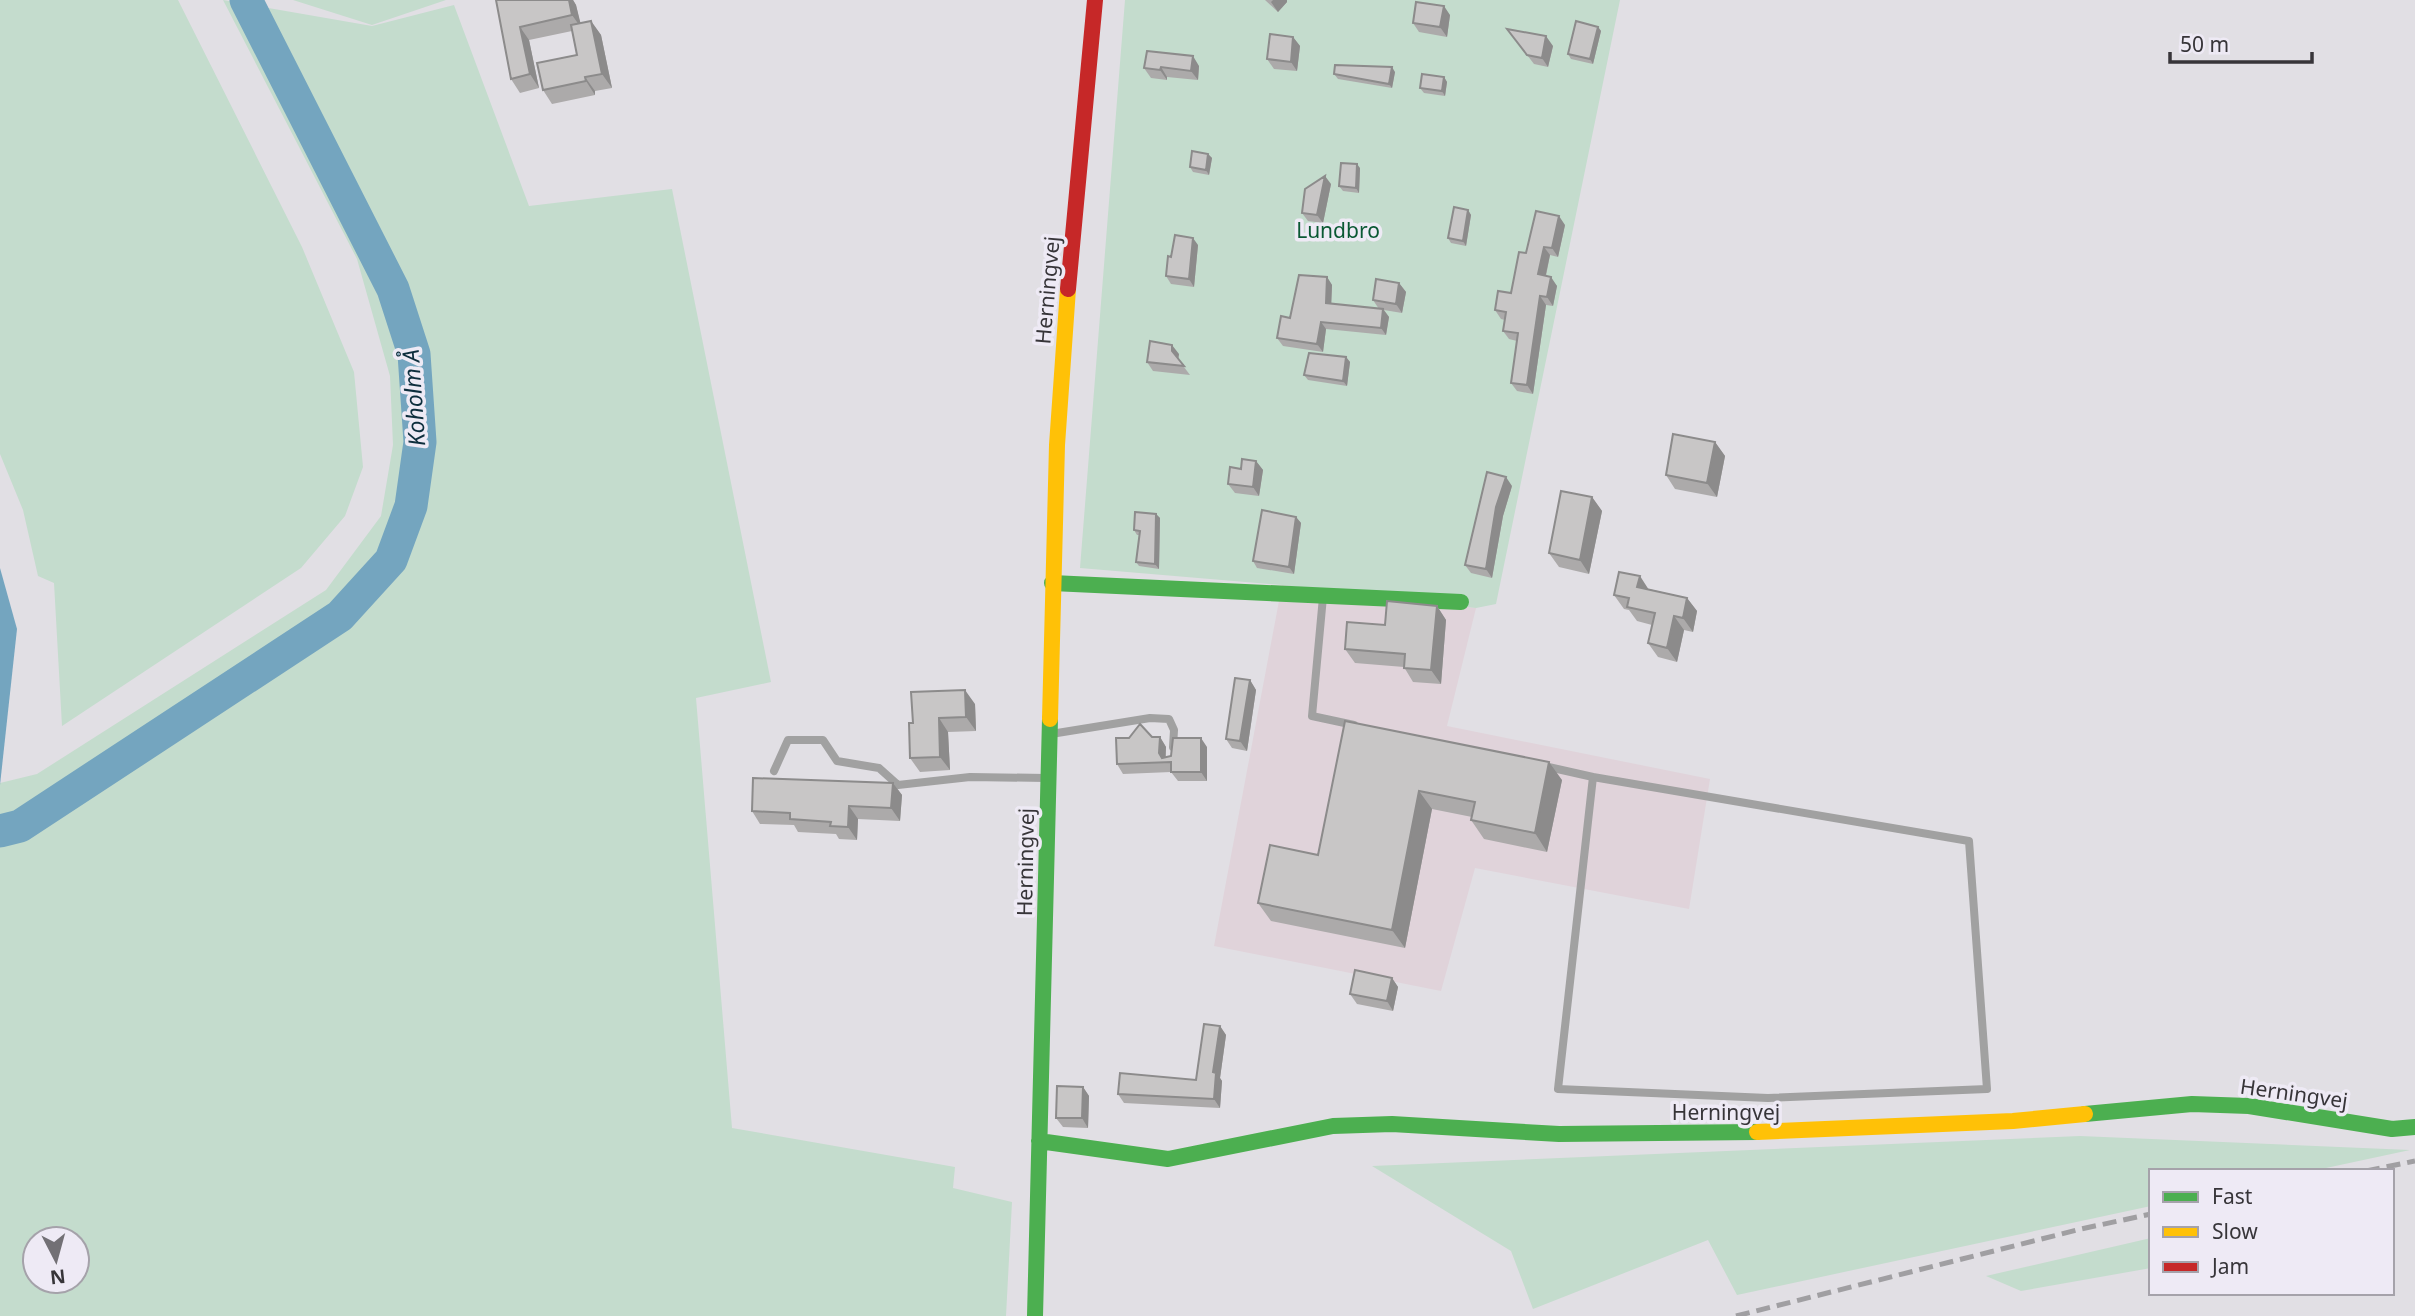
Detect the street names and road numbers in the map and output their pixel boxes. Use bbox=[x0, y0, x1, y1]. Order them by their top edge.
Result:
street label: Herningvej bbox=[1028, 235, 1066, 345]
street label: Herningvej bbox=[1010, 808, 1040, 916]
street label: Herningvej bbox=[2238, 1072, 2350, 1114]
street label: Herningvej bbox=[1672, 1098, 1780, 1126]

